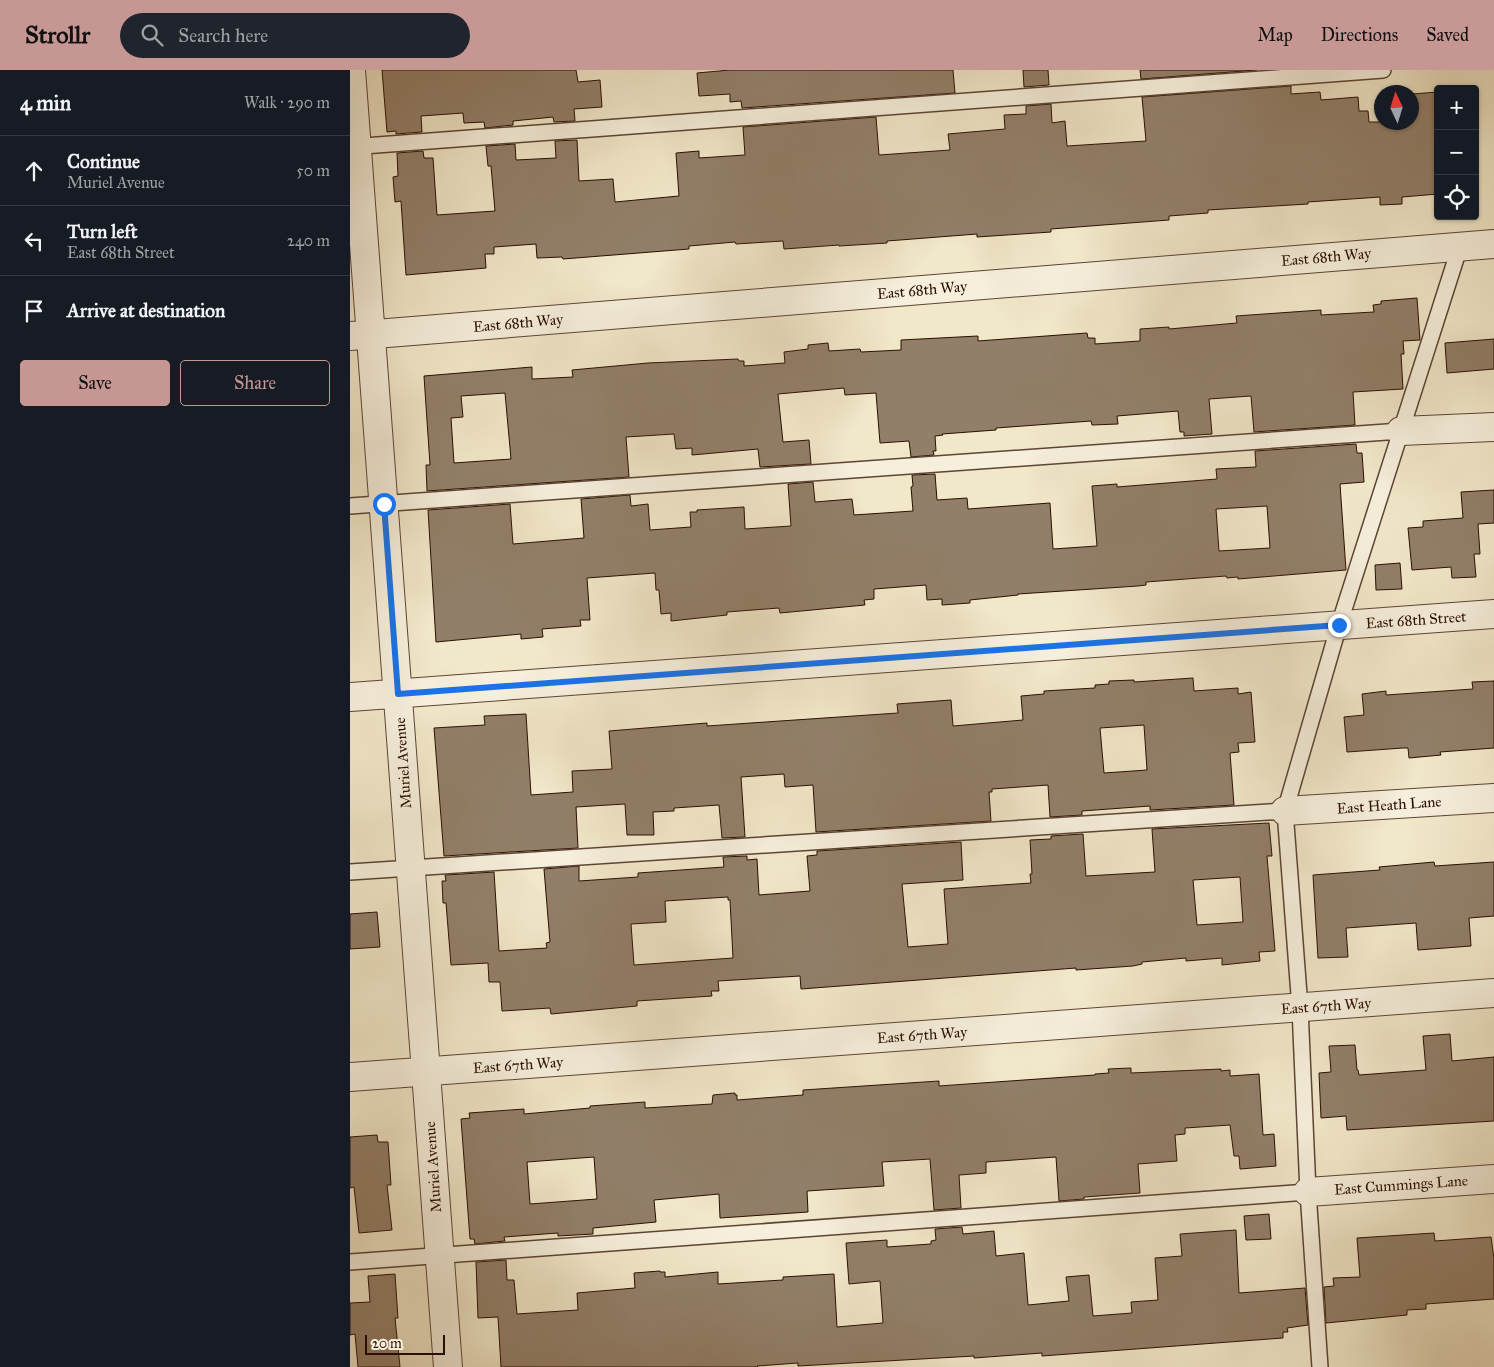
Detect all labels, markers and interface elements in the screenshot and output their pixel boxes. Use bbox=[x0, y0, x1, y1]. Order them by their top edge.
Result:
search box bbox=[120, 13, 470, 58]
text: Strollr bbox=[25, 20, 90, 50]
icon: search bbox=[138, 21, 166, 49]
text: Search here bbox=[178, 24, 268, 47]
text: Map bbox=[1257, 24, 1293, 46]
text: Directions bbox=[1321, 24, 1398, 46]
text: Saved bbox=[1426, 24, 1469, 46]
north arrow bbox=[1374, 85, 1419, 130]
map controls bbox=[1434, 85, 1479, 220]
button: + bbox=[1434, 85, 1479, 130]
text: 4 min bbox=[20, 90, 71, 116]
text: Walk · 290 m bbox=[244, 93, 330, 112]
button: − bbox=[1434, 130, 1479, 175]
text: Continue bbox=[67, 150, 140, 173]
icon: ahead bbox=[20, 157, 48, 185]
text: 50 m bbox=[296, 161, 330, 180]
text: Muriel Avenue bbox=[67, 173, 165, 192]
button: locate bbox=[1434, 175, 1479, 220]
text: Turn left bbox=[67, 220, 137, 243]
icon: left bbox=[20, 227, 48, 255]
text: 240 m bbox=[287, 231, 330, 250]
text: East 68th Street bbox=[67, 243, 175, 262]
street label: East 68th Way bbox=[1280, 244, 1373, 270]
street label: East 68th Way bbox=[876, 277, 969, 303]
icon: arrive bbox=[20, 297, 48, 325]
text: Arrive at destination bbox=[67, 299, 225, 322]
street label: East 68th Way bbox=[472, 310, 565, 336]
button: Save bbox=[20, 360, 170, 406]
button: Share bbox=[180, 360, 330, 406]
route start bbox=[373, 493, 396, 516]
street label: East 68th Street bbox=[1365, 607, 1468, 632]
route end bbox=[1328, 614, 1351, 637]
street label: Muriel Avenue bbox=[391, 717, 415, 809]
street label: East Heath Lane bbox=[1336, 792, 1442, 818]
street label: East 67th Way bbox=[1280, 994, 1373, 1018]
street label: East 67th Way bbox=[876, 1023, 969, 1047]
street label: East 67th Way bbox=[472, 1053, 565, 1077]
street label: Muriel Avenue bbox=[421, 1121, 445, 1213]
street label: East Cummings Lane bbox=[1333, 1171, 1469, 1199]
scale bar bbox=[365, 1332, 445, 1355]
text: 20 m bbox=[372, 1335, 402, 1352]

